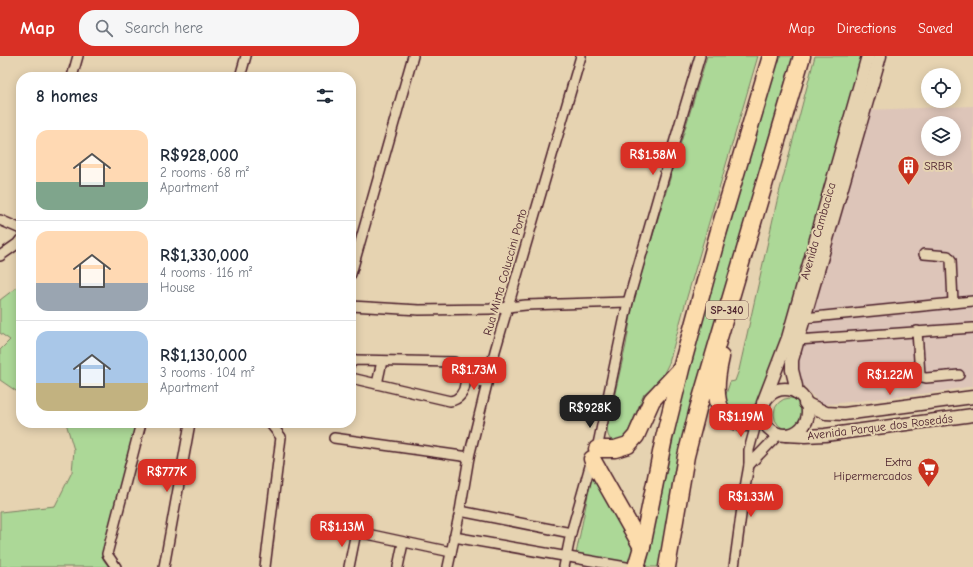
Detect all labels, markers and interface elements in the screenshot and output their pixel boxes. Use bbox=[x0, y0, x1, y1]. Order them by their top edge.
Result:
search box bbox=[79, 10, 359, 46]
text: Map bbox=[20, 17, 55, 39]
icon: search bbox=[93, 17, 115, 39]
text: Search here bbox=[125, 19, 203, 37]
text: Map bbox=[788, 20, 815, 37]
text: Directions bbox=[837, 20, 896, 37]
text: Saved bbox=[918, 20, 953, 37]
map controls bbox=[921, 68, 961, 156]
button: locate bbox=[921, 68, 961, 108]
icon: filters bbox=[314, 85, 336, 107]
text: 8 homes bbox=[36, 87, 98, 106]
button: layers bbox=[921, 116, 961, 156]
pin: R$1.58M bbox=[616, 142, 690, 176]
icon: home bbox=[68, 146, 116, 194]
text: R$928,000 bbox=[160, 146, 239, 165]
text: R$1.58M bbox=[630, 147, 676, 162]
building icon: SRBR bbox=[895, 153, 921, 186]
place label: SRBR bbox=[924, 159, 952, 173]
text: 2 rooms · 68 m² bbox=[160, 165, 249, 180]
text: Apartment bbox=[160, 180, 218, 195]
street label: Avenida Cambacica bbox=[797, 181, 839, 281]
street label: Rua Mirta Coluccini Porto bbox=[480, 207, 530, 337]
text: R$1,330,000 bbox=[160, 246, 249, 265]
icon: home bbox=[68, 247, 116, 295]
text: 4 rooms · 116 m² bbox=[160, 265, 252, 280]
text: House bbox=[160, 280, 195, 295]
road number: SP-340 bbox=[706, 301, 748, 319]
text: R$1,130,000 bbox=[160, 346, 247, 365]
icon: home bbox=[68, 347, 116, 395]
pin: R$1.73M bbox=[437, 357, 511, 391]
text: R$1.73M bbox=[451, 362, 497, 377]
pin: R$1.22M bbox=[853, 362, 927, 396]
text: 3 rooms · 104 m² bbox=[160, 365, 254, 380]
text: R$1.22M bbox=[867, 367, 913, 382]
text: Apartment bbox=[160, 380, 218, 395]
pin: R$928K bbox=[557, 395, 623, 429]
text: R$928K bbox=[569, 400, 611, 415]
pin: R$1.19M bbox=[704, 404, 778, 438]
text: R$1.19M bbox=[718, 409, 764, 424]
street label: Avenida Parque dos Rosedás bbox=[806, 411, 954, 443]
place label: Extra Hipermercados bbox=[834, 455, 912, 483]
supermarket icon: Extra Hipermercados bbox=[915, 456, 941, 489]
pin: R$777K bbox=[134, 459, 200, 493]
text: R$777K bbox=[147, 464, 187, 479]
pin: R$1.33M bbox=[714, 484, 788, 518]
text: R$1.33M bbox=[728, 489, 774, 504]
pin: R$1.13M bbox=[305, 514, 379, 548]
text: R$1.13M bbox=[320, 519, 364, 534]

